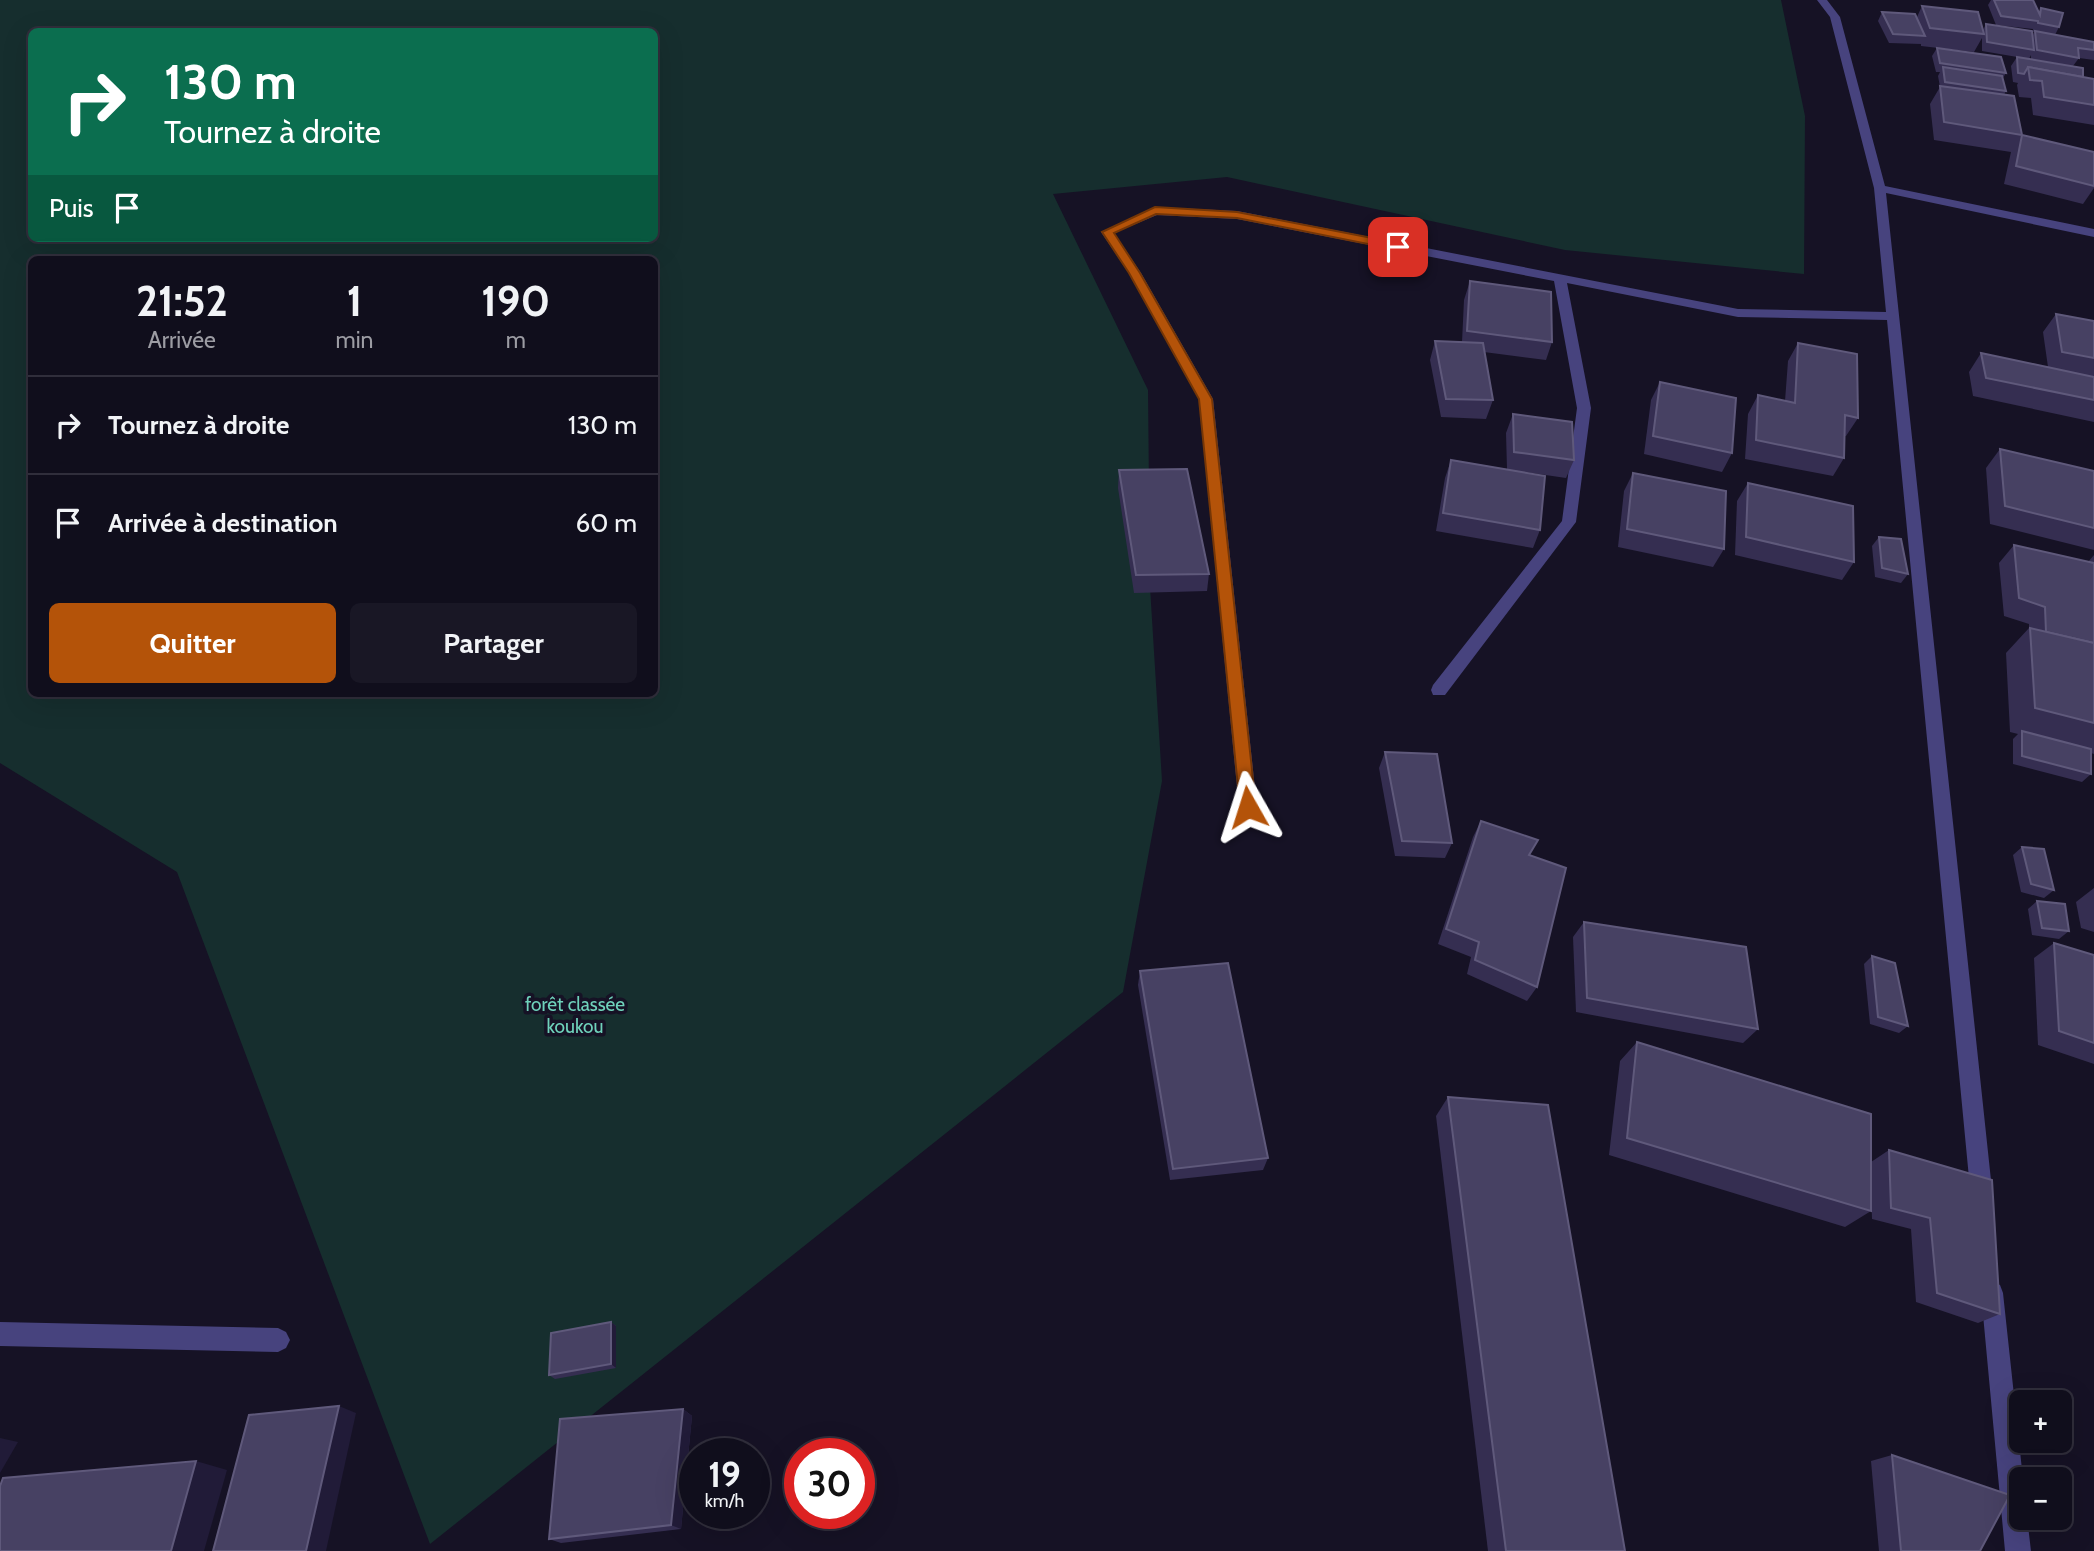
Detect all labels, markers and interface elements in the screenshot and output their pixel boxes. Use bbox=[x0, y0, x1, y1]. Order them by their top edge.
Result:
text: 130 m bbox=[164, 52, 297, 111]
icon: right bbox=[49, 56, 140, 147]
text: Tournez à droite bbox=[164, 112, 381, 151]
icon: arrive bbox=[108, 189, 146, 227]
text: Puis bbox=[49, 192, 94, 224]
pin bbox=[1368, 217, 1428, 277]
icon: arrive bbox=[1379, 228, 1417, 266]
text: 21:52 bbox=[136, 275, 228, 327]
text: 1 bbox=[347, 275, 362, 327]
text: 190 bbox=[481, 275, 550, 327]
text: Arrivée bbox=[148, 326, 216, 354]
text: min bbox=[336, 326, 373, 354]
text: m bbox=[506, 326, 526, 354]
icon: right bbox=[49, 406, 87, 444]
text: Tournez à droite bbox=[108, 409, 290, 441]
text: 130 m bbox=[568, 409, 637, 441]
icon: arrive bbox=[49, 504, 87, 542]
text: Arrivée à destination bbox=[108, 507, 338, 539]
text: 60 m bbox=[575, 507, 637, 539]
button: Quitter bbox=[49, 603, 336, 683]
button: Partager bbox=[350, 603, 637, 683]
position arrow bbox=[1211, 770, 1285, 844]
park label: forêt classée koukou bbox=[525, 993, 625, 1038]
map controls bbox=[2009, 1390, 2072, 1530]
button: + bbox=[2009, 1390, 2072, 1453]
speed limit sign: 30 bbox=[784, 1438, 875, 1529]
text: 19 bbox=[708, 1453, 741, 1496]
button: − bbox=[2009, 1467, 2072, 1530]
text: km/h bbox=[705, 1490, 744, 1512]

